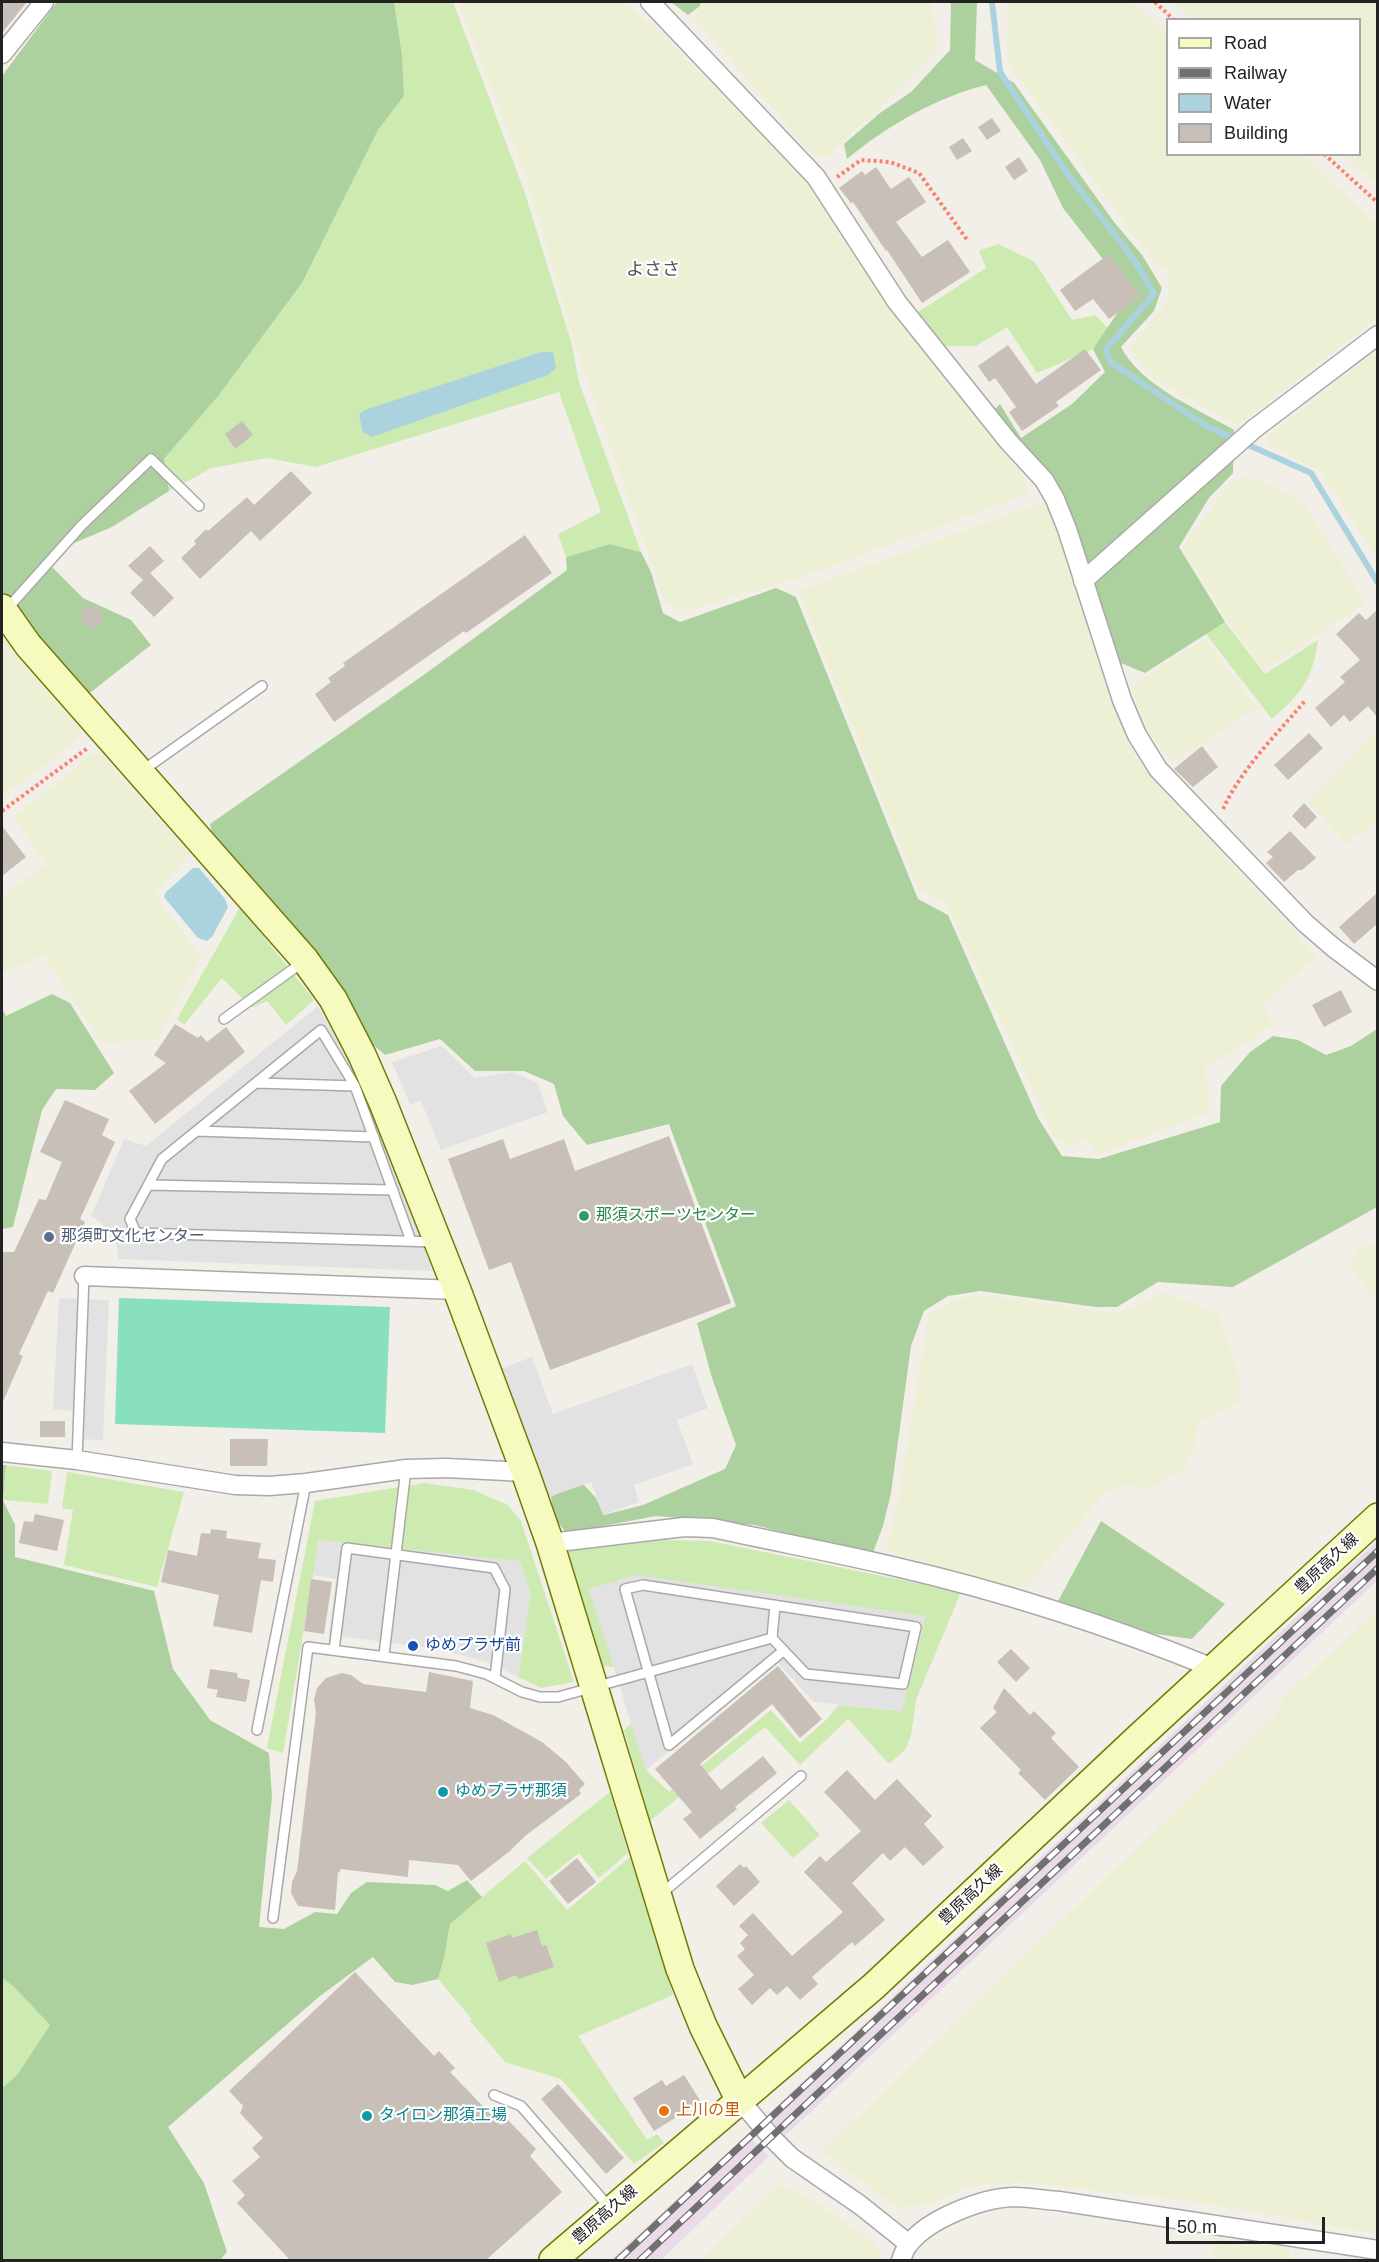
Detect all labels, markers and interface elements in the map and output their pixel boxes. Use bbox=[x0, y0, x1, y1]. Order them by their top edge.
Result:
legend bbox=[1166, 18, 1361, 156]
text: Road bbox=[1224, 33, 1267, 53]
text: Railway bbox=[1224, 63, 1287, 83]
text: Water bbox=[1224, 93, 1271, 113]
text: Building bbox=[1224, 123, 1288, 143]
district label: よささ bbox=[626, 259, 680, 281]
place label: 那須スポーツセンター bbox=[596, 1206, 756, 1226]
marker: 那須スポーツセンター bbox=[577, 1209, 591, 1223]
place label: 那須町文化センター bbox=[61, 1227, 205, 1247]
marker: 那須町文化センター bbox=[42, 1230, 56, 1244]
street label: 豊原高久線 bbox=[1291, 1530, 1363, 1598]
place label: ゆめプラザ前 bbox=[425, 1636, 521, 1656]
marker: ゆめプラザ前 bbox=[406, 1639, 420, 1653]
place label: ゆめプラザ那須 bbox=[455, 1782, 567, 1802]
marker: ゆめプラザ那須 bbox=[436, 1785, 450, 1799]
street label: 豊原高久線 bbox=[935, 1861, 1007, 1929]
place label: 上川の里 bbox=[676, 2101, 740, 2121]
marker: 上川の里 bbox=[657, 2104, 671, 2118]
place label: タイロン那須工場 bbox=[379, 2106, 507, 2126]
marker: タイロン那須工場 bbox=[360, 2109, 374, 2123]
street label: 豊原高久線 bbox=[569, 2182, 641, 2248]
scale bar bbox=[1169, 2205, 1328, 2243]
text: 50 m bbox=[1177, 2217, 1217, 2237]

